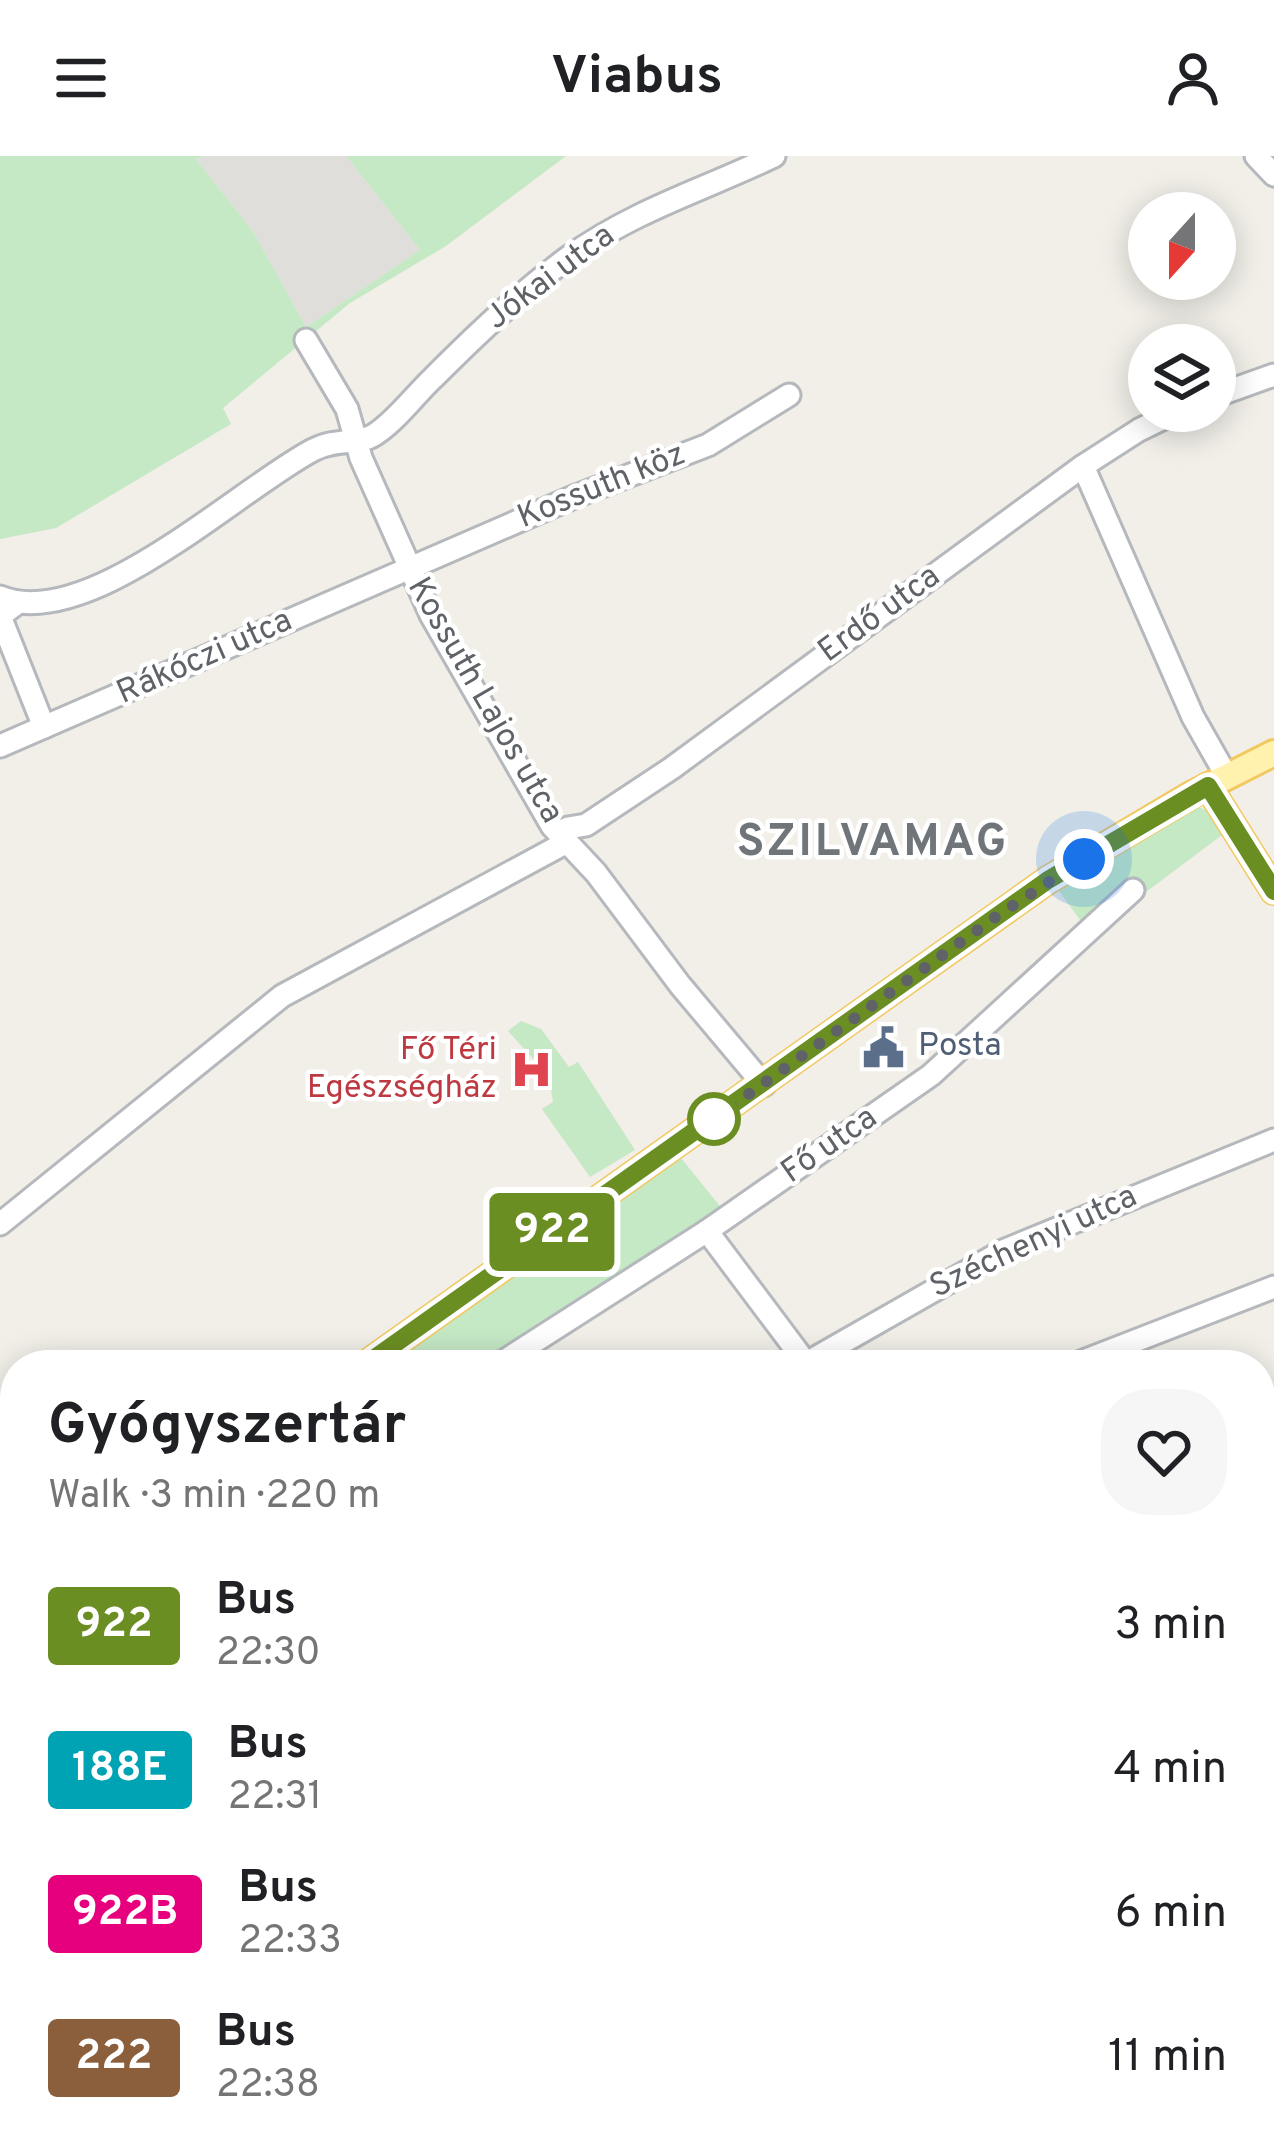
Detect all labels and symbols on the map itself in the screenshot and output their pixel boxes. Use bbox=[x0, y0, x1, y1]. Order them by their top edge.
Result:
north arrow bbox=[1128, 192, 1236, 300]
street label: Jókai utca bbox=[478, 216, 624, 340]
street label: Kossuth köz bbox=[512, 434, 692, 540]
street label: Erdő utca bbox=[811, 557, 949, 673]
street label: Kossuth Lajos utca bbox=[397, 570, 571, 832]
street label: Rákóczi utca bbox=[111, 601, 299, 715]
district label: SZILVAMAG bbox=[737, 815, 1009, 872]
your location bbox=[1054, 829, 1114, 889]
public building icon: Posta bbox=[861, 1024, 907, 1070]
place label: Posta bbox=[918, 1026, 1002, 1068]
place label: Fő Téri Egészségház bbox=[307, 1030, 497, 1110]
hospital icon: Fő Téri Egészségház bbox=[508, 1047, 554, 1093]
unlabelled marker bbox=[689, 1094, 739, 1144]
street label: Fő utca bbox=[774, 1098, 886, 1194]
street label: Széchenyi utca bbox=[924, 1177, 1144, 1309]
line badge: 922 bbox=[483, 1193, 621, 1271]

